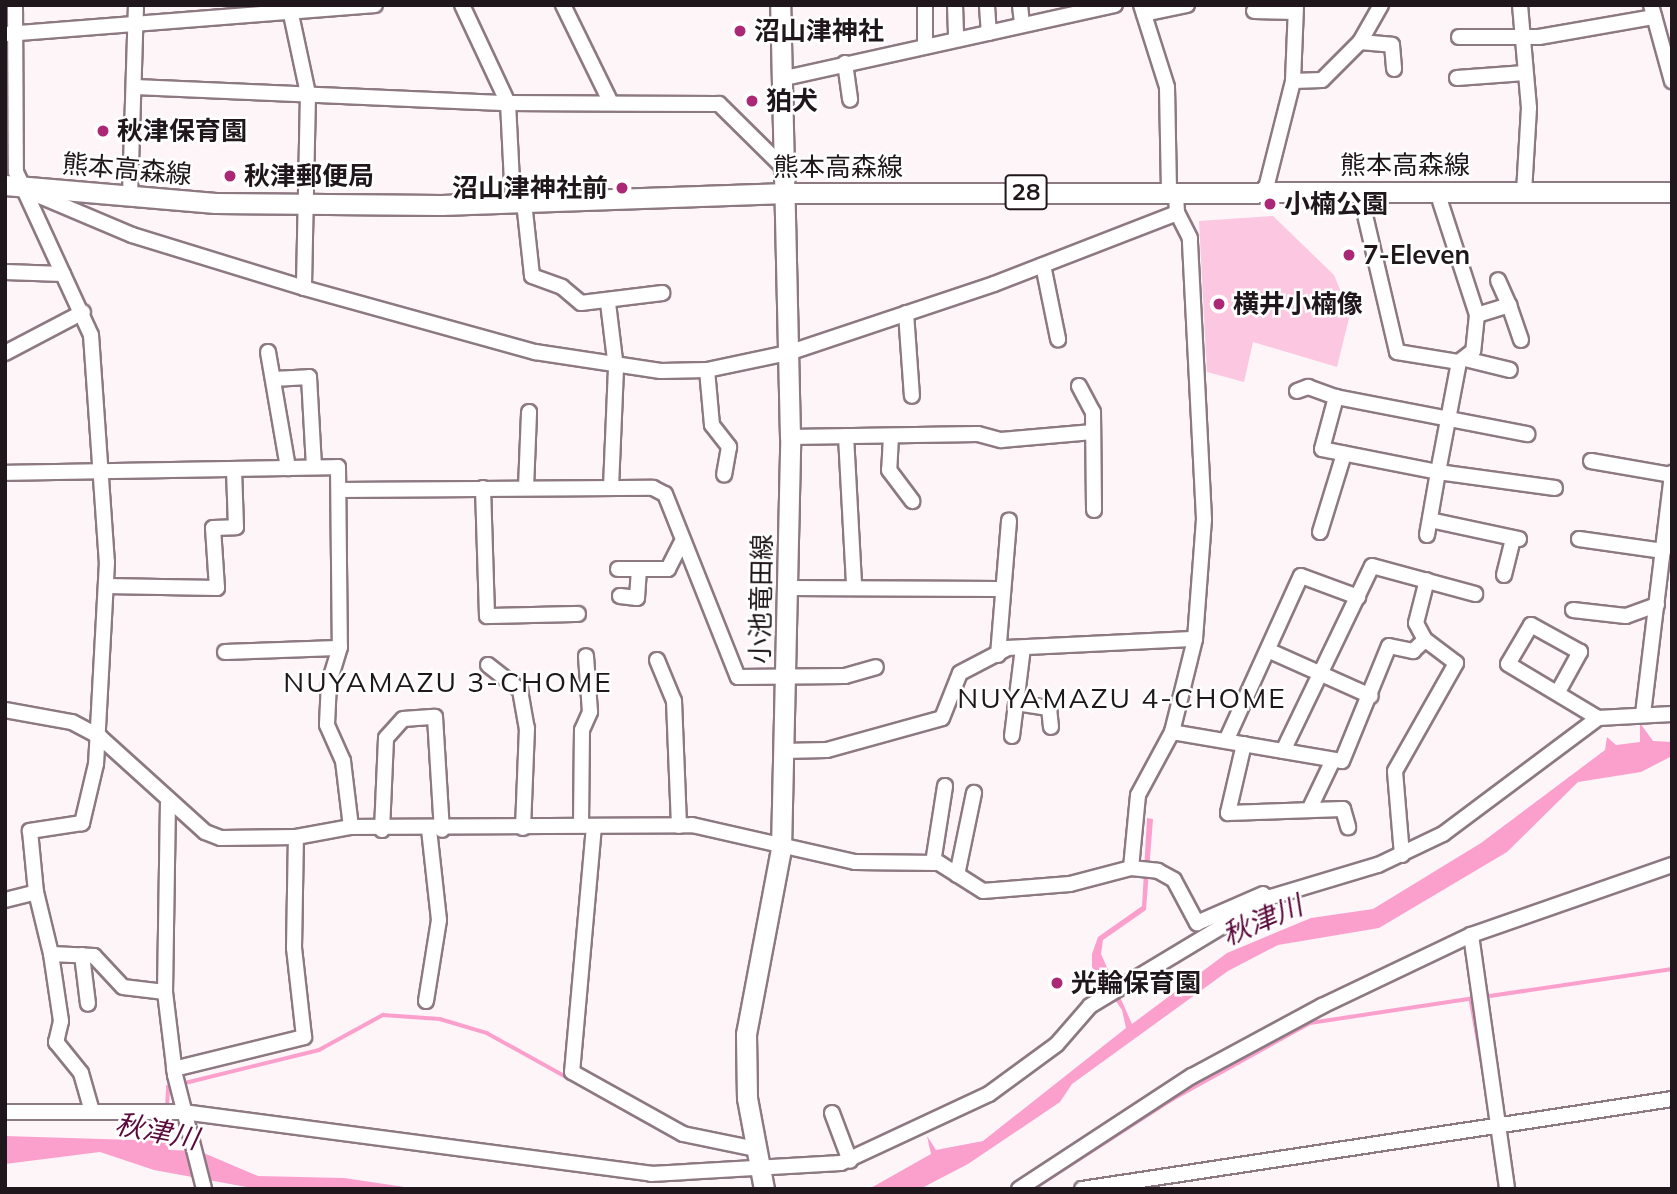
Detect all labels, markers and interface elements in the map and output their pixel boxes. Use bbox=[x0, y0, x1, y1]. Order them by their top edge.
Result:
place label: 沼山津神社 bbox=[754, 15, 884, 47]
marker: 沼山津神社 bbox=[732, 23, 748, 39]
place label: 狛犬 bbox=[766, 85, 818, 117]
marker: 狛犬 bbox=[744, 93, 760, 109]
place label: 秋津保育園 bbox=[117, 115, 247, 147]
marker: 秋津保育園 bbox=[95, 123, 111, 139]
street label: 熊本高森線 bbox=[61, 148, 193, 190]
street label: 熊本高森線 bbox=[1340, 149, 1470, 181]
street label: 熊本高森線 bbox=[773, 151, 903, 183]
place label: 秋津郵便局 bbox=[244, 160, 374, 192]
marker: 秋津郵便局 bbox=[222, 168, 238, 184]
place label: 沼山津神社前 bbox=[452, 172, 608, 204]
road number: 28 bbox=[1003, 172, 1049, 212]
marker: 沼山津神社前 bbox=[614, 180, 630, 196]
place label: 小楠公園 bbox=[1284, 188, 1388, 220]
marker: 小楠公園 bbox=[1262, 196, 1278, 212]
place label: 7-Eleven bbox=[1363, 239, 1470, 271]
marker: 7-Eleven bbox=[1341, 247, 1357, 263]
place label: 横井小楠像 bbox=[1233, 288, 1363, 320]
marker: 横井小楠像 bbox=[1211, 296, 1227, 312]
street label: 小池竜田線 bbox=[744, 534, 778, 664]
district label: NUYAMAZU 3-CHOME bbox=[285, 665, 611, 699]
district label: NUYAMAZU 4-CHOME bbox=[959, 681, 1285, 715]
water label: 秋津川 bbox=[1217, 888, 1307, 952]
place label: 光輪保育園 bbox=[1071, 967, 1201, 999]
marker: 光輪保育園 bbox=[1049, 975, 1065, 991]
water label: 秋津川 bbox=[113, 1106, 201, 1156]

